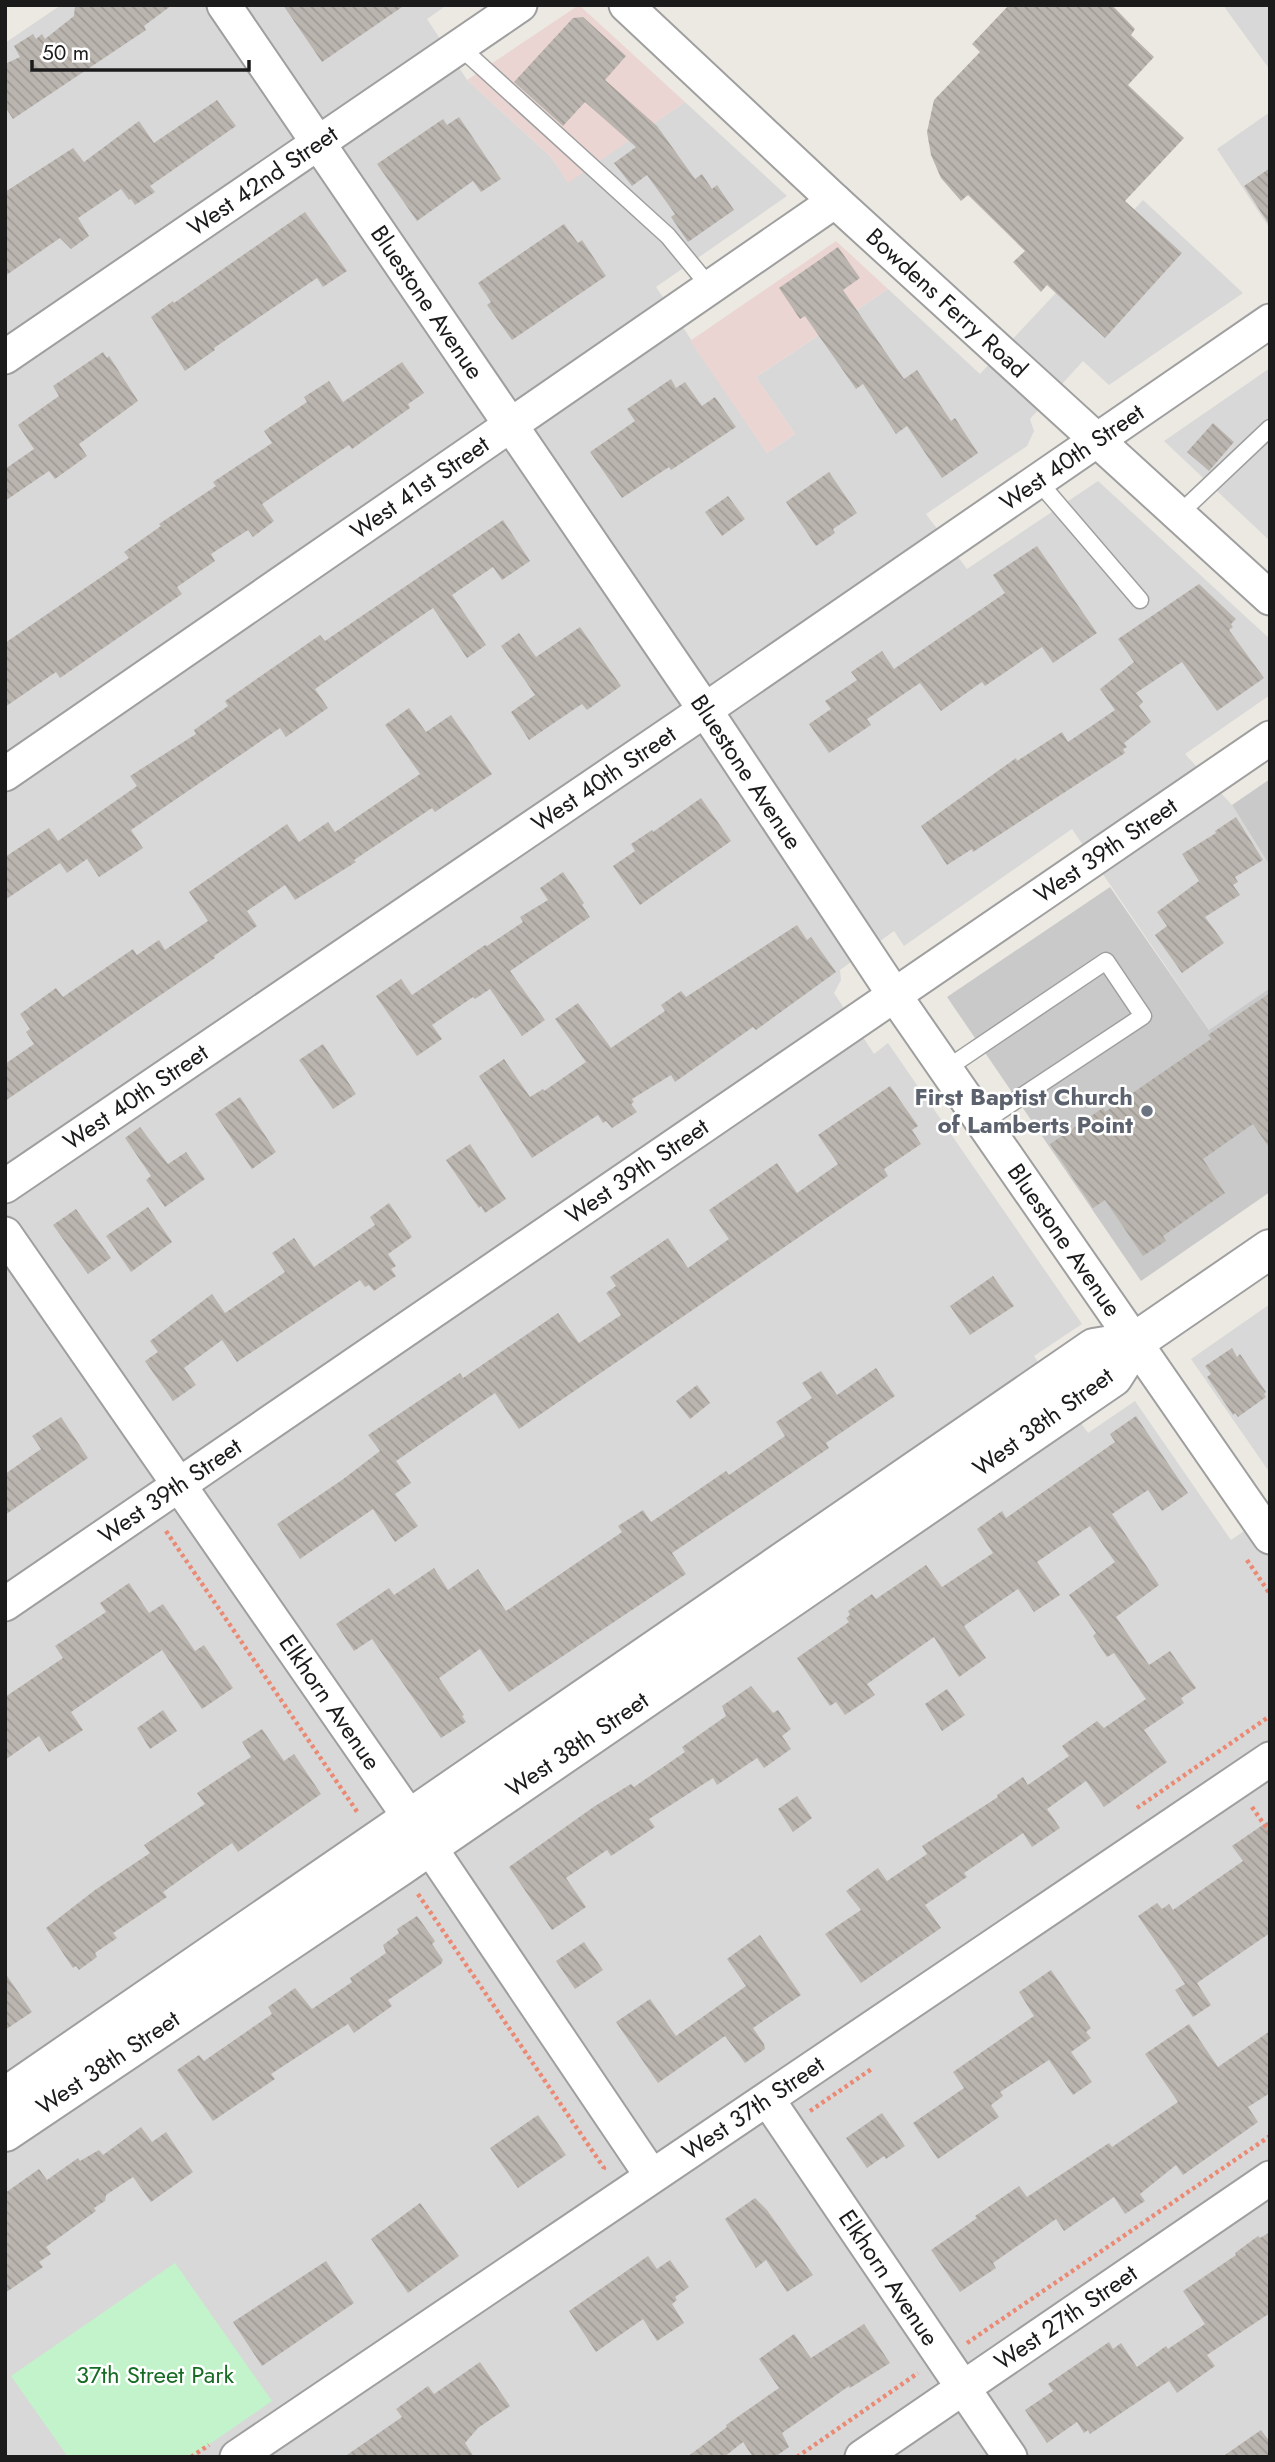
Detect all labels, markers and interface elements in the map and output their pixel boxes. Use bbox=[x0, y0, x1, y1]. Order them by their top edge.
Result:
scale bar bbox=[32, 28, 248, 72]
text: 50 m bbox=[42, 38, 89, 68]
street label: West 42nd Street bbox=[180, 116, 345, 244]
street label: Bluestone Avenue bbox=[362, 218, 492, 386]
street label: Bowdens Ferry Road bbox=[858, 220, 1036, 386]
street label: West 40th Street bbox=[992, 395, 1151, 519]
street label: West 41st Street bbox=[343, 427, 496, 548]
street label: Bluestone Avenue bbox=[682, 687, 811, 856]
street label: West 40th Street bbox=[524, 717, 683, 840]
street label: West 39th Street bbox=[1027, 788, 1184, 912]
street label: West 40th Street bbox=[56, 1035, 215, 1158]
place label: First Baptist Church of Lamberts Point bbox=[914, 1079, 1133, 1142]
marker: First Baptist Church of Lamberts Point bbox=[1139, 1103, 1155, 1119]
street label: West 39th Street bbox=[558, 1109, 716, 1232]
street label: Bluestone Avenue bbox=[999, 1156, 1130, 1324]
street label: West 38th Street bbox=[965, 1359, 1120, 1485]
street label: West 39th Street bbox=[91, 1429, 249, 1552]
street label: Elkhorn Avenue bbox=[271, 1627, 390, 1777]
street label: West 38th Street bbox=[499, 1683, 655, 1806]
street label: West 38th Street bbox=[29, 2001, 186, 2123]
street label: West 37th Street bbox=[675, 2047, 831, 2169]
street label: Elkhorn Avenue bbox=[830, 2203, 948, 2353]
street label: West 27th Street bbox=[987, 2256, 1144, 2378]
park label: 37th Street Park bbox=[76, 2357, 235, 2392]

